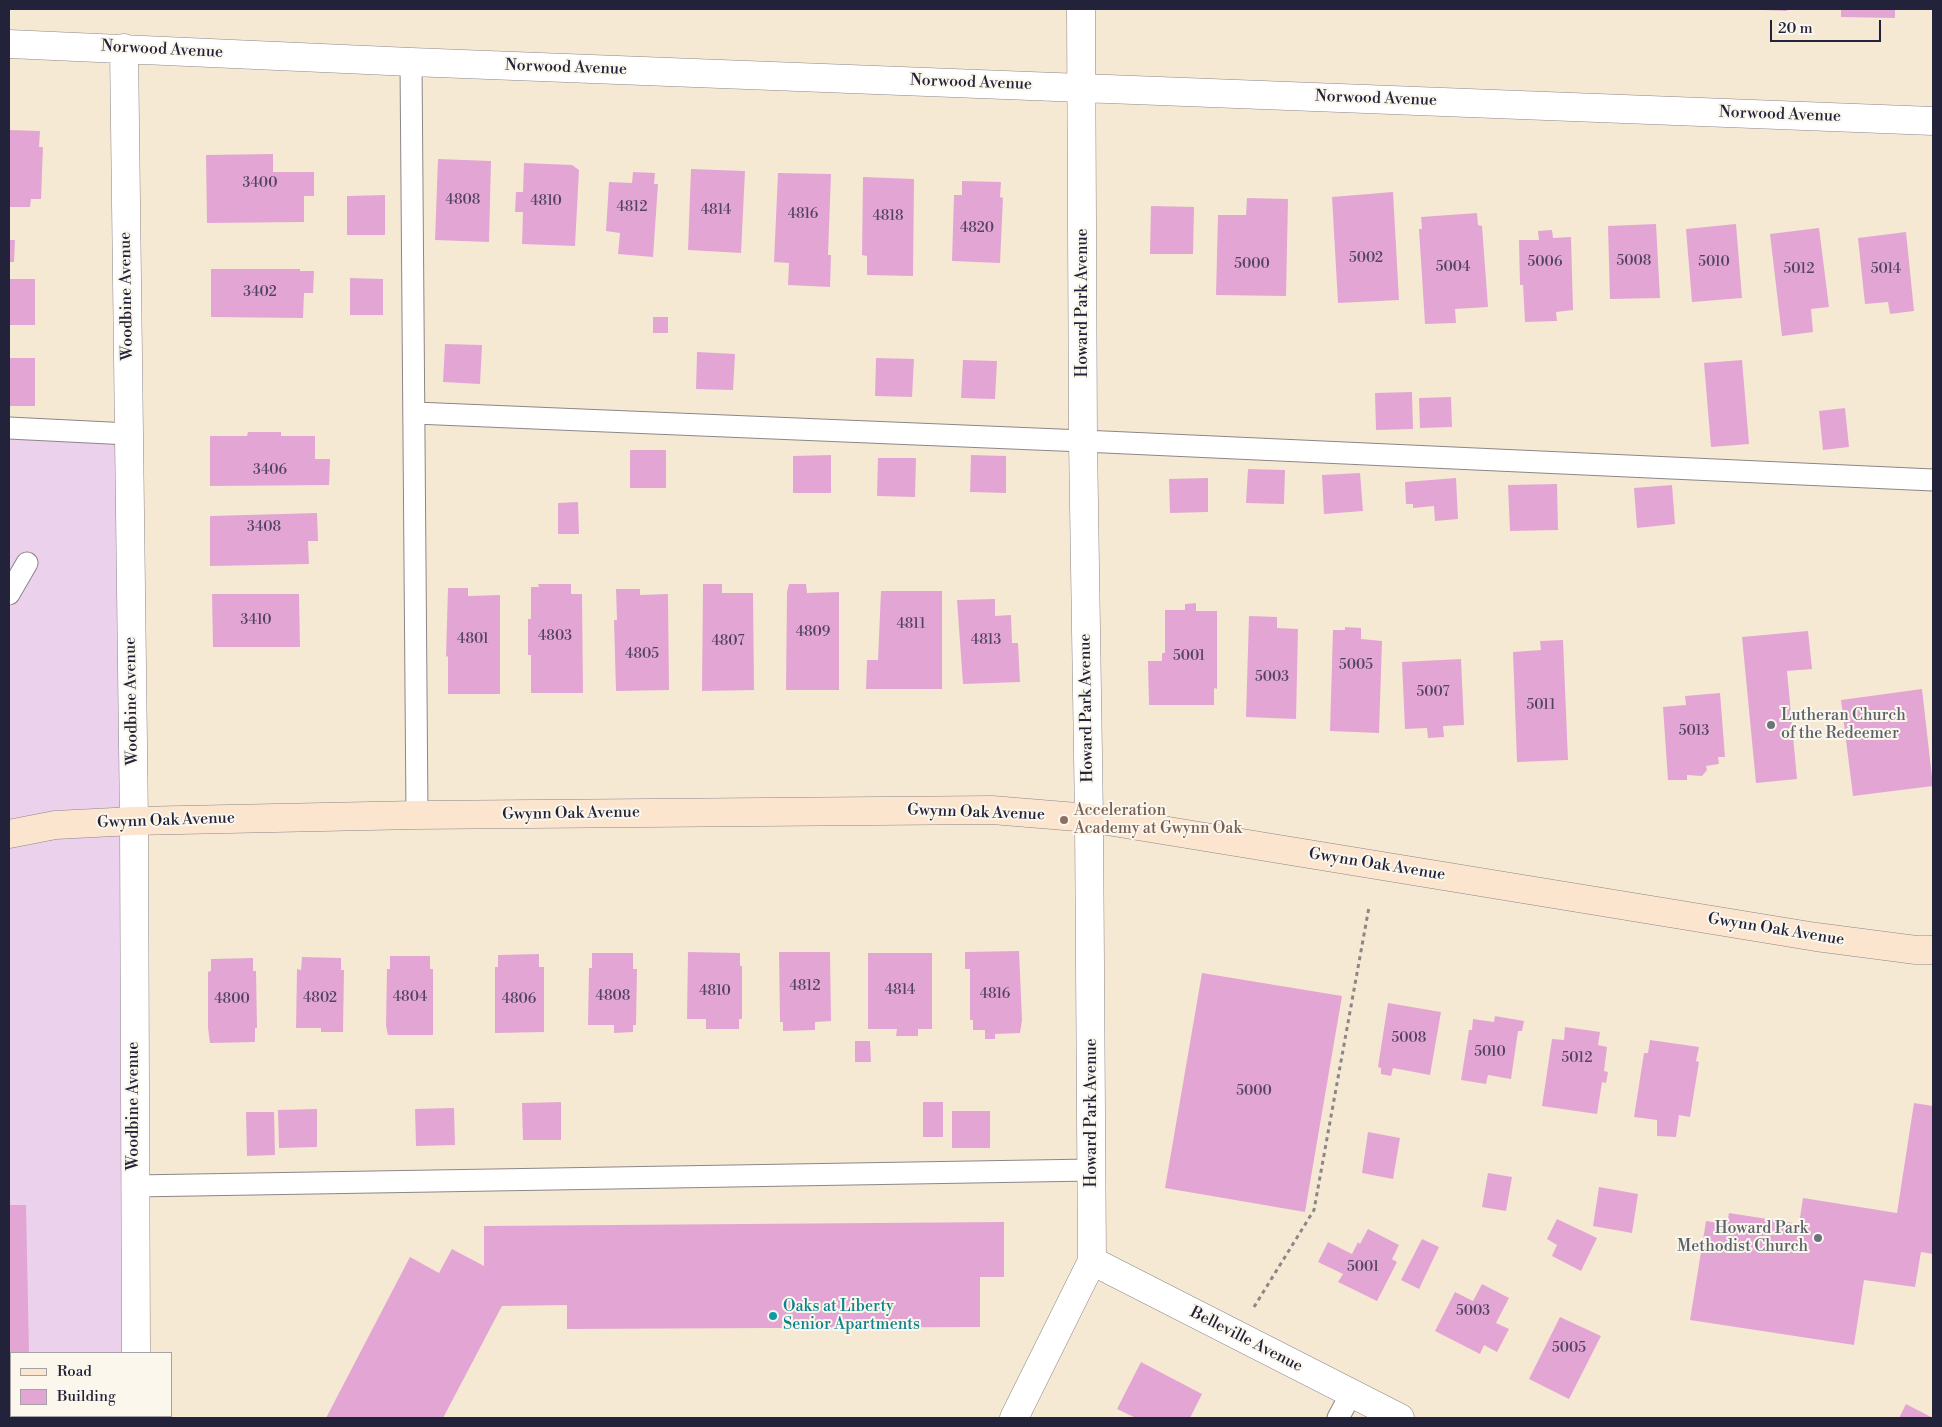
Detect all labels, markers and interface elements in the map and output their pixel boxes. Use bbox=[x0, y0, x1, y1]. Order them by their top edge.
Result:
scale bar bbox=[1772, 10, 1883, 42]
text: 20 m bbox=[1778, 19, 1813, 38]
street label: Norwood Avenue bbox=[100, 37, 224, 63]
street label: Norwood Avenue bbox=[505, 56, 627, 80]
street label: Norwood Avenue bbox=[910, 71, 1032, 95]
street label: Norwood Avenue bbox=[1315, 87, 1437, 111]
street label: Norwood Avenue bbox=[1719, 103, 1841, 127]
house number: 3400 bbox=[243, 176, 277, 192]
house number: 4808 bbox=[446, 193, 480, 209]
house number: 4810 bbox=[530, 194, 562, 210]
house number: 4812 bbox=[617, 200, 647, 216]
house number: 4814 bbox=[701, 203, 731, 219]
house number: 4816 bbox=[788, 207, 818, 223]
house number: 4818 bbox=[873, 209, 903, 225]
house number: 4820 bbox=[960, 221, 994, 237]
street label: Howard Park Avenue bbox=[1073, 228, 1093, 378]
street label: Woodbine Avenue bbox=[116, 232, 138, 360]
house number: 5002 bbox=[1349, 251, 1383, 267]
house number: 5008 bbox=[1617, 254, 1651, 270]
house number: 5006 bbox=[1528, 255, 1562, 271]
house number: 5010 bbox=[1698, 255, 1730, 271]
house number: 5000 bbox=[1234, 257, 1270, 273]
house number: 5004 bbox=[1436, 260, 1470, 276]
house number: 5012 bbox=[1784, 262, 1814, 278]
house number: 5014 bbox=[1871, 262, 1901, 278]
house number: 3402 bbox=[243, 285, 277, 301]
house number: 3406 bbox=[253, 463, 287, 479]
house number: 3408 bbox=[247, 520, 281, 536]
house number: 3410 bbox=[240, 613, 272, 629]
house number: 4811 bbox=[896, 617, 926, 633]
house number: 4809 bbox=[796, 625, 830, 641]
house number: 4803 bbox=[538, 629, 572, 645]
house number: 4801 bbox=[457, 632, 489, 648]
house number: 4813 bbox=[971, 633, 1001, 649]
street label: Howard Park Avenue bbox=[1076, 633, 1098, 783]
house number: 4807 bbox=[711, 634, 745, 650]
street label: Woodbine Avenue bbox=[121, 637, 143, 765]
house number: 4805 bbox=[625, 647, 659, 663]
house number: 5001 bbox=[1173, 649, 1205, 665]
house number: 5005 bbox=[1339, 658, 1373, 674]
house number: 5003 bbox=[1255, 670, 1289, 686]
house number: 5007 bbox=[1416, 685, 1450, 701]
house number: 5011 bbox=[1526, 698, 1556, 714]
place label: Lutheran Church of the Redeemer bbox=[1781, 706, 1906, 744]
marker: Lutheran Church of the Redeemer bbox=[1765, 719, 1777, 731]
house number: 5013 bbox=[1679, 724, 1709, 740]
street label: Gwynn Oak Avenue bbox=[907, 801, 1045, 825]
place label: Acceleration Academy at Gwynn Oak bbox=[1074, 801, 1242, 839]
street label: Gwynn Oak Avenue bbox=[502, 803, 640, 825]
street label: Gwynn Oak Avenue bbox=[97, 809, 235, 833]
marker: Acceleration Academy at Gwynn Oak bbox=[1058, 814, 1070, 826]
street label: Gwynn Oak Avenue bbox=[1307, 845, 1447, 885]
street label: Gwynn Oak Avenue bbox=[1706, 910, 1846, 950]
house number: 4812 bbox=[790, 979, 820, 995]
house number: 4814 bbox=[885, 983, 915, 999]
house number: 4810 bbox=[699, 984, 731, 1000]
house number: 4816 bbox=[980, 987, 1010, 1003]
house number: 4808 bbox=[596, 989, 630, 1005]
house number: 4804 bbox=[393, 990, 427, 1006]
house number: 4802 bbox=[303, 991, 337, 1007]
house number: 4800 bbox=[214, 992, 250, 1008]
house number: 4806 bbox=[502, 992, 536, 1008]
house number: 5008 bbox=[1392, 1031, 1426, 1047]
street label: Howard Park Avenue bbox=[1082, 1038, 1102, 1188]
street label: Woodbine Avenue bbox=[124, 1042, 144, 1170]
house number: 5010 bbox=[1474, 1045, 1506, 1061]
house number: 5012 bbox=[1562, 1051, 1592, 1067]
house number: 5000 bbox=[1236, 1084, 1272, 1100]
place label: Howard Park Methodist Church bbox=[1677, 1219, 1808, 1257]
marker: Howard Park Methodist Church bbox=[1812, 1232, 1824, 1244]
house number: 5001 bbox=[1347, 1260, 1379, 1276]
place label: Oaks at Liberty Senior Apartments bbox=[783, 1297, 920, 1335]
street label: Belleville Avenue bbox=[1187, 1303, 1305, 1377]
house number: 5003 bbox=[1456, 1304, 1490, 1320]
marker: Oaks at Liberty Senior Apartments bbox=[767, 1310, 779, 1322]
house number: 5005 bbox=[1552, 1341, 1586, 1357]
legend bbox=[10, 1352, 172, 1417]
text: Road bbox=[57, 1362, 92, 1381]
text: Building bbox=[57, 1387, 116, 1406]

